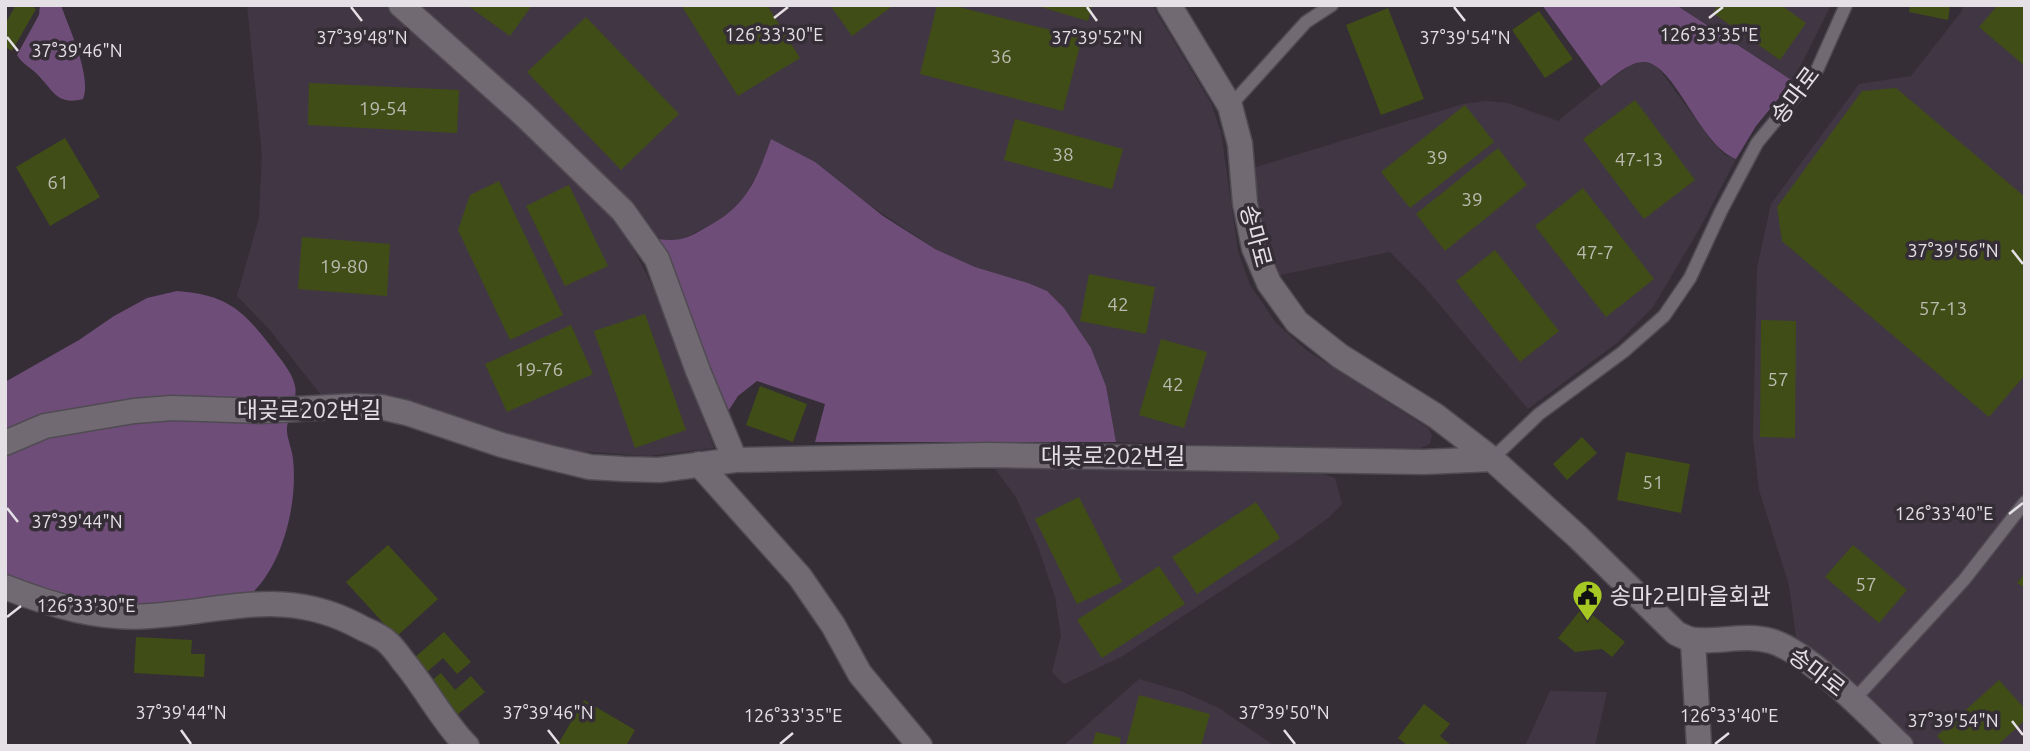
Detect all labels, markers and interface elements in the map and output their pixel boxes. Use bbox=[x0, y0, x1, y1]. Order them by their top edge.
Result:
text: 126°33'30"E bbox=[725, 24, 823, 44]
text: 126°33'35"E bbox=[1660, 24, 1758, 44]
text: 37°39'48"N bbox=[316, 27, 408, 47]
text: 37°39'52"N bbox=[1051, 27, 1143, 47]
text: 37°39'54"N bbox=[1419, 27, 1511, 47]
text: 37°39'46"N bbox=[31, 40, 123, 60]
house number: 36 bbox=[990, 45, 1012, 67]
street label: 송마로 bbox=[1766, 62, 1824, 128]
house number: 19-54 bbox=[359, 97, 407, 119]
house number: 38 bbox=[1052, 143, 1074, 165]
house number: 39 bbox=[1426, 146, 1448, 168]
house number: 47-13 bbox=[1615, 148, 1663, 170]
house number: 61 bbox=[47, 171, 69, 193]
house number: 39 bbox=[1461, 188, 1483, 210]
street label: 송마로 bbox=[1236, 202, 1277, 270]
text: 37°39'56"N bbox=[1907, 240, 1999, 260]
house number: 47-7 bbox=[1576, 241, 1614, 263]
house number: 19-80 bbox=[320, 255, 368, 277]
house number: 42 bbox=[1107, 293, 1129, 315]
house number: 57-13 bbox=[1919, 297, 1967, 319]
house number: 19-76 bbox=[515, 358, 563, 380]
house number: 57 bbox=[1767, 368, 1789, 390]
house number: 42 bbox=[1162, 373, 1184, 395]
street label: 대곶로202번길 bbox=[237, 397, 381, 422]
street label: 대곶로202번길 bbox=[1041, 443, 1185, 468]
house number: 51 bbox=[1642, 471, 1664, 493]
text: 126°33'40"E bbox=[1895, 503, 1993, 523]
text: 37°39'44"N bbox=[31, 511, 123, 531]
house number: 57 bbox=[1855, 573, 1877, 595]
public building icon: 송마2리마을회관 bbox=[1570, 579, 1604, 623]
place label: 송마2리마을회관 bbox=[1610, 583, 1771, 608]
text: 126°33'30"E bbox=[37, 595, 135, 615]
street label: 송마로 bbox=[1785, 642, 1850, 701]
text: 37°39'44"N bbox=[135, 702, 227, 722]
text: 37°39'46"N bbox=[502, 702, 594, 722]
text: 37°39'50"N bbox=[1238, 702, 1330, 722]
text: 126°33'35"E bbox=[744, 705, 842, 725]
text: 126°33'40"E bbox=[1680, 705, 1778, 725]
text: 37°39'54"N bbox=[1907, 710, 1999, 730]

